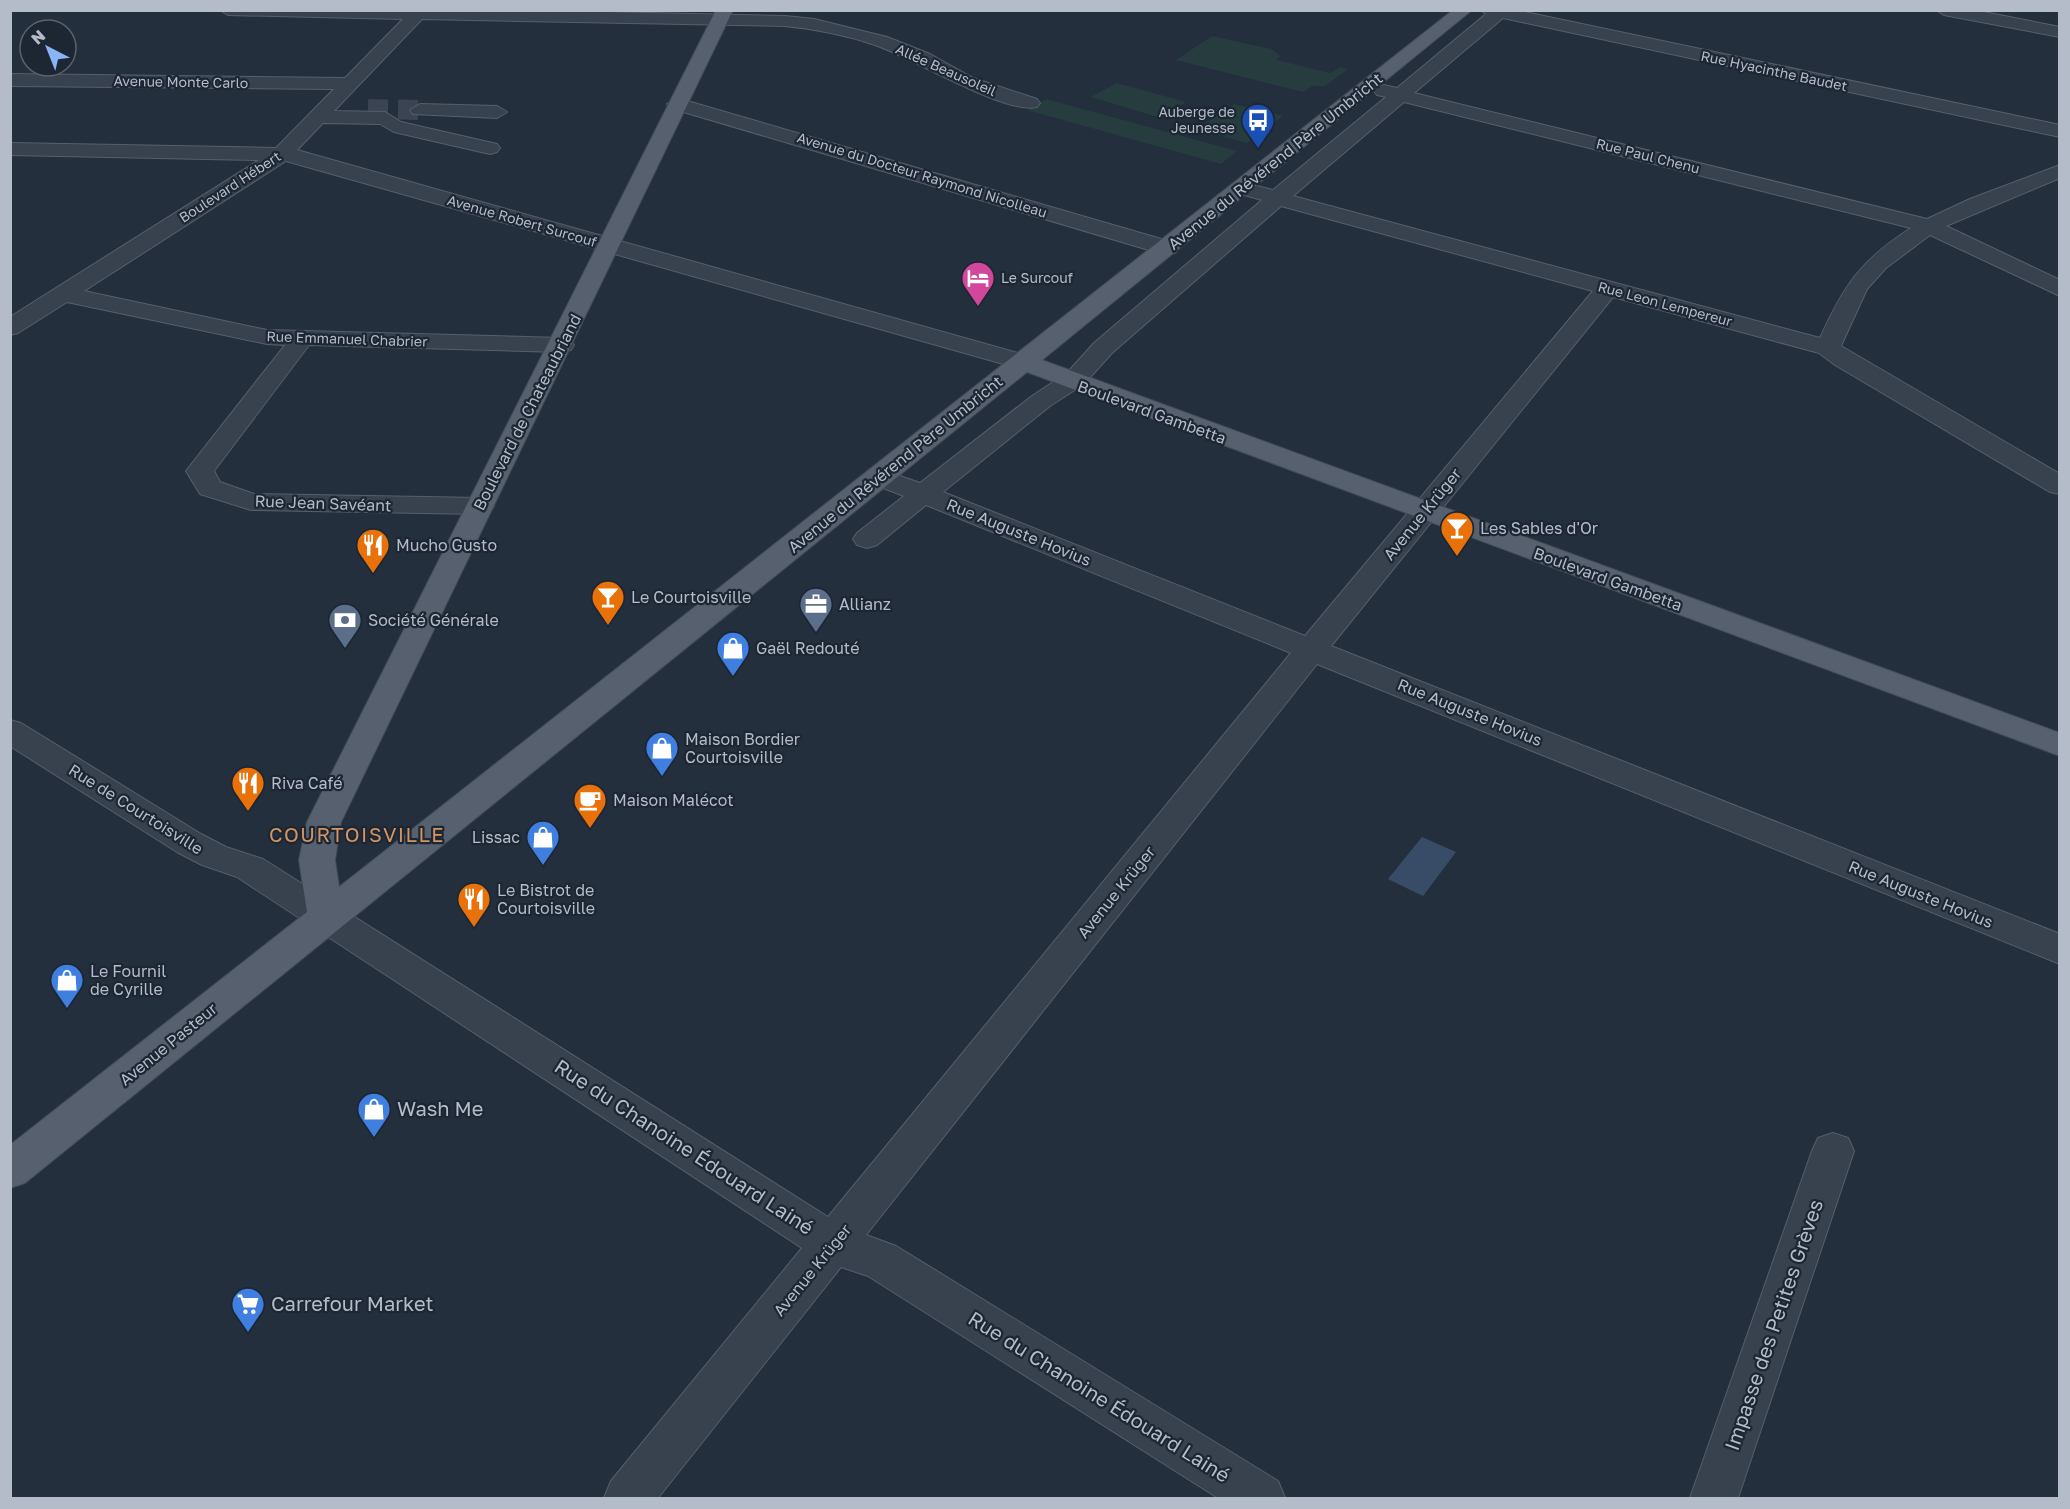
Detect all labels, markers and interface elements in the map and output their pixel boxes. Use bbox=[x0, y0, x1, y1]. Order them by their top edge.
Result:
north arrow bbox=[18, 18, 78, 78]
text: N bbox=[27, 25, 49, 48]
street label: Allée Beausoleil bbox=[893, 40, 999, 99]
street label: Rue Hyacinthe Baudet bbox=[1699, 47, 1849, 94]
street label: Avenue du Révérend Père Umbricht bbox=[1164, 68, 1386, 254]
street label: Avenue Monte Carlo bbox=[114, 72, 248, 91]
bus stop icon: Auberge de Jeunesse bbox=[1240, 102, 1276, 149]
place label: Auberge de Jeunesse bbox=[1158, 103, 1235, 136]
street label: Avenue du Docteur Raymond Nicolleau bbox=[795, 128, 1049, 221]
street label: Rue Paul Chenu bbox=[1595, 134, 1702, 177]
street label: Boulevard Hébert bbox=[176, 147, 284, 226]
street label: Avenue Robert Surcouf bbox=[445, 191, 599, 250]
hotel icon: Le Surcouf bbox=[960, 260, 996, 307]
place label: Le Surcouf bbox=[1001, 269, 1073, 286]
street label: Rue Leon Lempereur bbox=[1596, 277, 1735, 330]
street label: Boulevard de Chateaubriand bbox=[469, 311, 585, 513]
street label: Rue Emmanuel Chabrier bbox=[266, 327, 428, 350]
street label: Avenue du Révérend Père Umbricht bbox=[784, 371, 1006, 557]
street label: Boulevard Gambetta bbox=[1075, 376, 1229, 448]
street label: Avenue Krüger bbox=[1379, 464, 1465, 564]
street label: Rue Jean Savéant bbox=[254, 491, 392, 515]
street label: Rue Auguste Hovius bbox=[944, 494, 1094, 570]
bar icon: Les Sables d'Or bbox=[1439, 510, 1475, 557]
place label: Les Sables d'Or bbox=[1480, 518, 1598, 538]
restaurant icon: Mucho Gusto bbox=[355, 527, 391, 574]
place label: Mucho Gusto bbox=[396, 535, 497, 555]
street label: Boulevard Gambetta bbox=[1531, 543, 1685, 615]
bar icon: Le Courtoisville bbox=[590, 579, 626, 626]
office icon: Allianz bbox=[798, 586, 834, 633]
place label: Le Courtoisville bbox=[631, 587, 751, 607]
place label: Allianz bbox=[839, 594, 891, 614]
bank icon: Société Générale bbox=[327, 602, 363, 649]
place label: Société Générale bbox=[368, 610, 499, 630]
shop icon: Gaël Redouté bbox=[715, 630, 751, 677]
place label: Gaël Redouté bbox=[756, 638, 860, 658]
street label: Rue Auguste Hovius bbox=[1395, 674, 1545, 750]
place label: Maison Bordier Courtoisville bbox=[685, 729, 800, 767]
shop icon: Maison Bordier Courtoisville bbox=[644, 730, 680, 777]
street label: Rue de Courtoisville bbox=[65, 760, 207, 858]
restaurant icon: Riva Café bbox=[230, 765, 266, 812]
place label: Riva Café bbox=[271, 773, 343, 793]
cafe icon: Maison Malécot bbox=[572, 782, 608, 829]
place label: Maison Malécot bbox=[613, 790, 734, 810]
shop icon: Lissac bbox=[525, 819, 561, 866]
district label: COURTOISVILLE bbox=[269, 822, 445, 846]
place label: Lissac bbox=[472, 827, 520, 847]
street label: Avenue Krüger bbox=[1073, 842, 1159, 942]
street label: Rue Auguste Hovius bbox=[1846, 856, 1996, 932]
place label: Le Bistrot de Courtoisville bbox=[497, 880, 595, 918]
restaurant icon: Le Bistrot de Courtoisville bbox=[456, 881, 492, 928]
place label: Le Fournil de Cyrille bbox=[90, 961, 166, 999]
shop icon: Le Fournil de Cyrille bbox=[49, 962, 85, 1009]
street label: Avenue Pasteur bbox=[115, 998, 221, 1090]
street label: Rue du Chanoine Édouard Lainé bbox=[551, 1053, 818, 1239]
shop icon: Wash Me bbox=[356, 1091, 392, 1138]
place label: Wash Me bbox=[397, 1096, 483, 1120]
street label: Impasse des Petites Grèves bbox=[1719, 1196, 1827, 1453]
street label: Avenue Krüger bbox=[769, 1220, 855, 1320]
supermarket icon: Carrefour Market bbox=[230, 1286, 266, 1333]
place label: Carrefour Market bbox=[271, 1291, 434, 1315]
street label: Rue du Chanoine Édouard Lainé bbox=[964, 1305, 1235, 1487]

